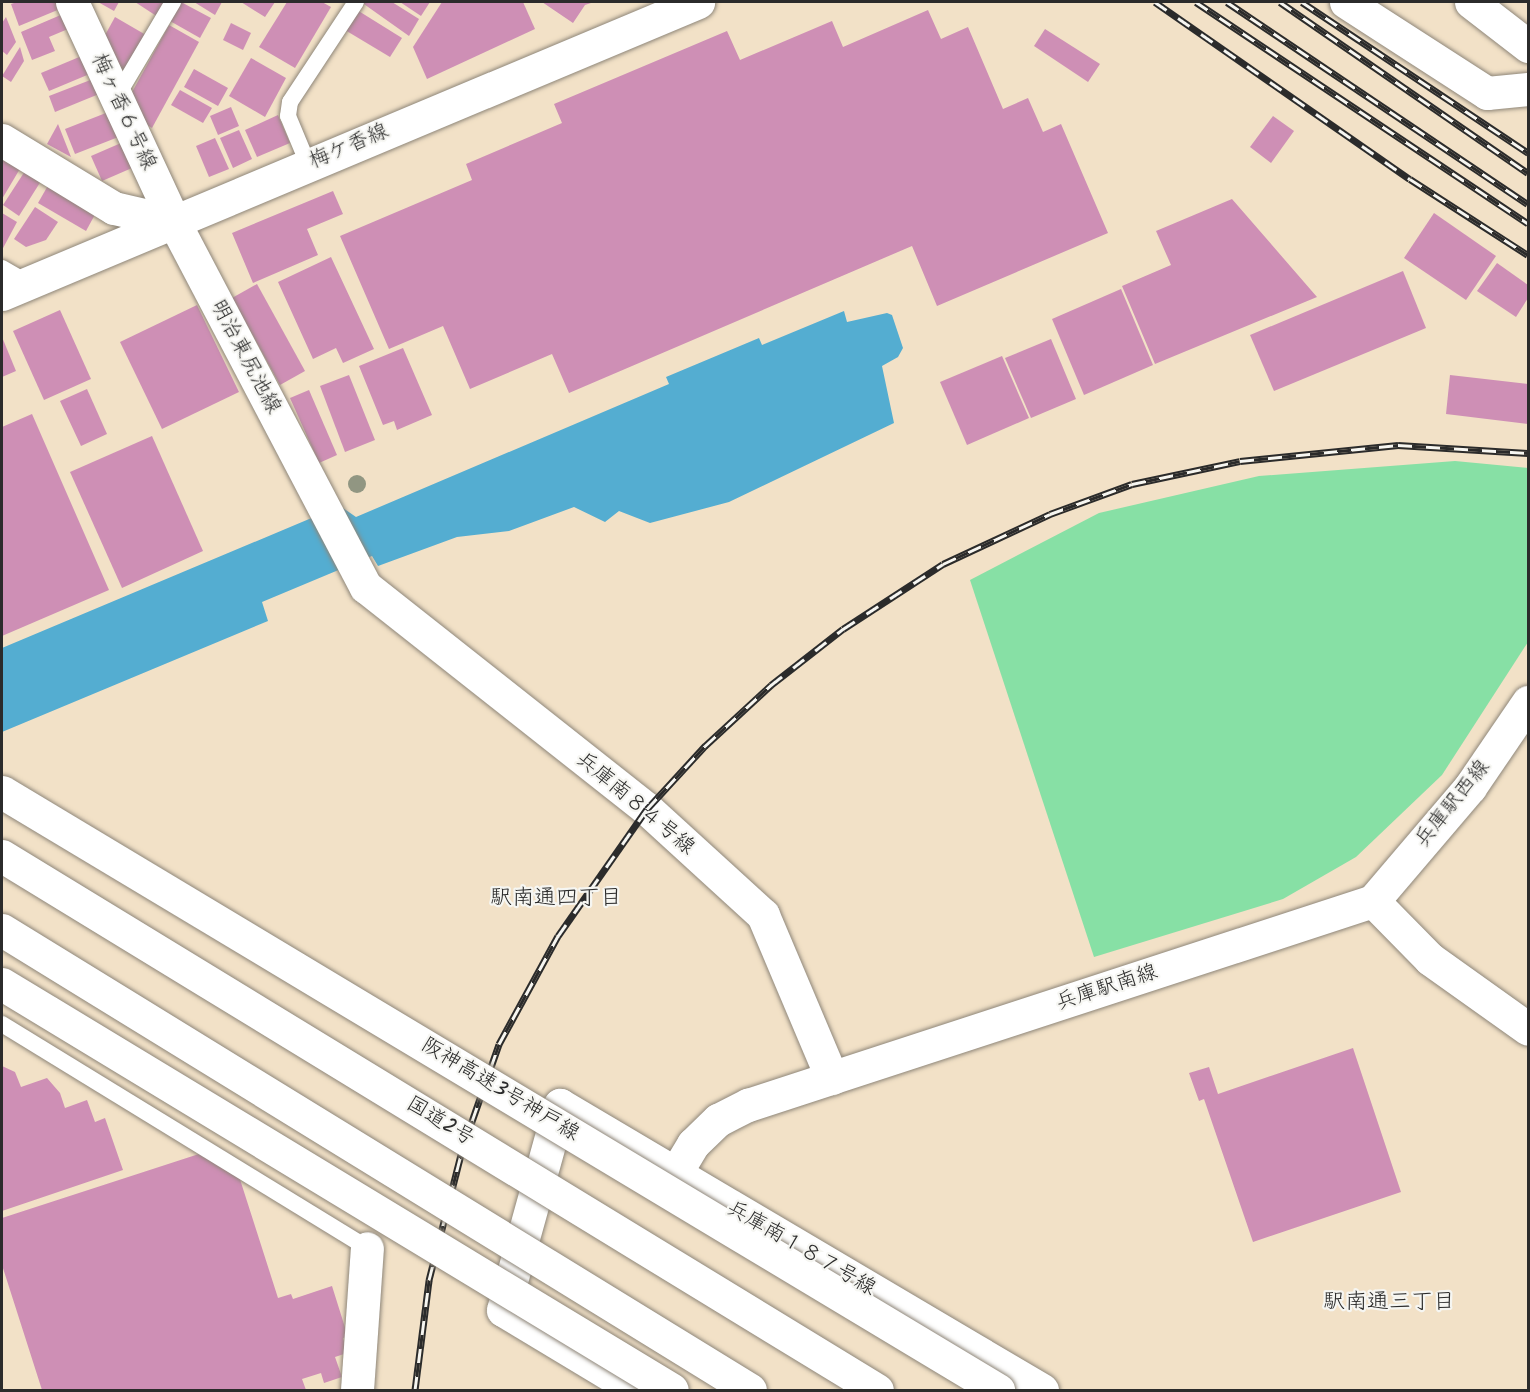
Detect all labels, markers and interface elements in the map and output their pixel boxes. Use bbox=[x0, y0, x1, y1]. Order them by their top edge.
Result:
street label: 梅ヶ香６号線 bbox=[85, 50, 161, 174]
street label: 梅ケ香線 bbox=[305, 119, 393, 175]
street label: 明治東尻池線 bbox=[204, 295, 286, 419]
street label: 兵庫南８４号線 bbox=[571, 747, 699, 861]
street label: 兵庫駅西線 bbox=[1410, 755, 1496, 853]
district label: 駅南通四丁目 bbox=[490, 886, 622, 912]
street label: 兵庫駅南線 bbox=[1053, 960, 1161, 1016]
street label: 阪神高速3号神戸線 bbox=[416, 1033, 584, 1147]
street label: 国道2号 bbox=[401, 1092, 479, 1152]
street label: 兵庫南１８７号線 bbox=[722, 1196, 880, 1302]
district label: 駅南通三丁目 bbox=[1323, 1290, 1455, 1316]

